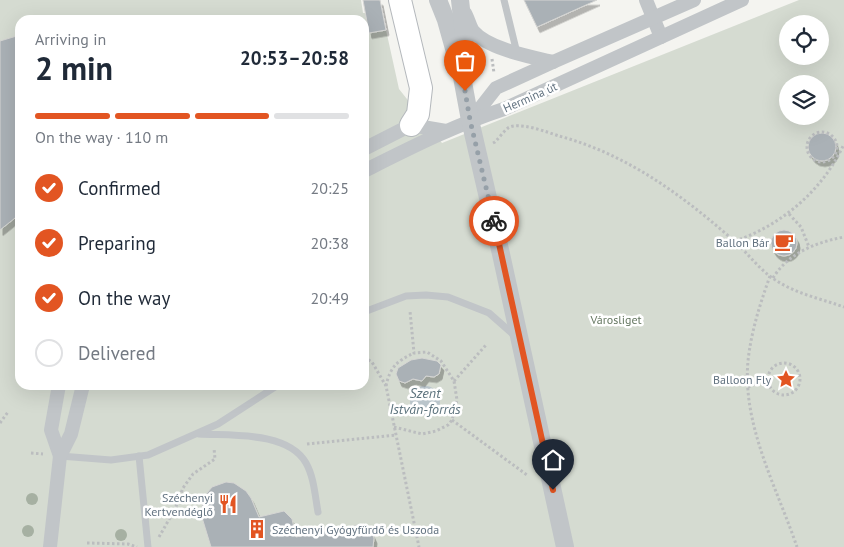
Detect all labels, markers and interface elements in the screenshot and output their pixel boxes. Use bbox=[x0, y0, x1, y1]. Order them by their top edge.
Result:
map controls bbox=[779, 15, 829, 125]
button: locate bbox=[779, 15, 829, 65]
text: Arriving in bbox=[35, 29, 106, 49]
pin bbox=[444, 40, 486, 91]
text: 20:53–20:58 bbox=[240, 46, 349, 70]
text: 2 min bbox=[35, 47, 113, 89]
icon: bag bbox=[451, 47, 479, 75]
button: layers bbox=[779, 75, 829, 125]
street label: Hermina út bbox=[501, 78, 559, 116]
text: On the way · 110 m bbox=[35, 127, 168, 147]
icon: check bbox=[35, 174, 63, 202]
text: Confirmed bbox=[78, 176, 161, 200]
text: 20:25 bbox=[311, 178, 349, 198]
courier bbox=[469, 196, 519, 246]
icon: bike bbox=[480, 207, 508, 235]
icon: check bbox=[35, 229, 63, 257]
text: Preparing bbox=[78, 231, 156, 255]
cafe icon: Ballon Bár bbox=[773, 231, 795, 253]
text: 20:38 bbox=[311, 233, 349, 253]
place label: Ballon Bár bbox=[716, 235, 769, 250]
icon: check bbox=[35, 284, 63, 312]
text: On the way bbox=[78, 286, 170, 310]
text: 20:49 bbox=[311, 288, 349, 308]
park label: Városliget bbox=[589, 312, 642, 327]
text: Delivered bbox=[78, 341, 156, 365]
place icon: Balloon Fly bbox=[775, 368, 797, 390]
place label: Balloon Fly bbox=[713, 372, 771, 387]
water label: Szent István-forrás bbox=[389, 384, 461, 418]
pin bbox=[532, 439, 574, 490]
icon: home bbox=[539, 446, 567, 474]
place label: Széchenyi Kertvendéglő bbox=[145, 490, 213, 519]
restaurant icon: Széchenyi Kertvendéglő bbox=[217, 493, 239, 515]
building icon: Széchenyi Gyógyfürdő és Uszoda bbox=[246, 518, 268, 540]
place label: Széchenyi Gyógyfürdő és Uszoda bbox=[272, 522, 439, 537]

